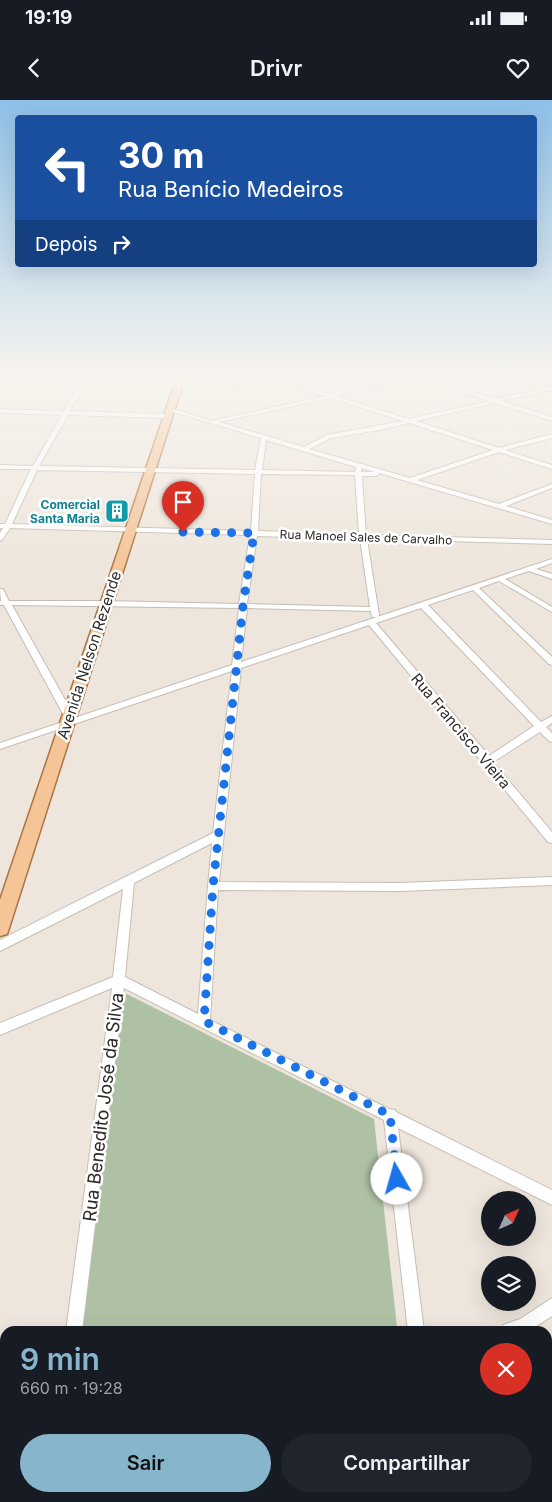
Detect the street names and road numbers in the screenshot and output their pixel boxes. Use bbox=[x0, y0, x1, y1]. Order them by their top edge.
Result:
street label: Rua Manoel Sales de Carvalho bbox=[279, 526, 453, 548]
street label: Avenida Nelson Rezende bbox=[53, 568, 125, 742]
street label: Rua Francisco Vieira bbox=[407, 669, 515, 793]
street label: Rua Benedito José da Silva bbox=[79, 991, 127, 1223]

